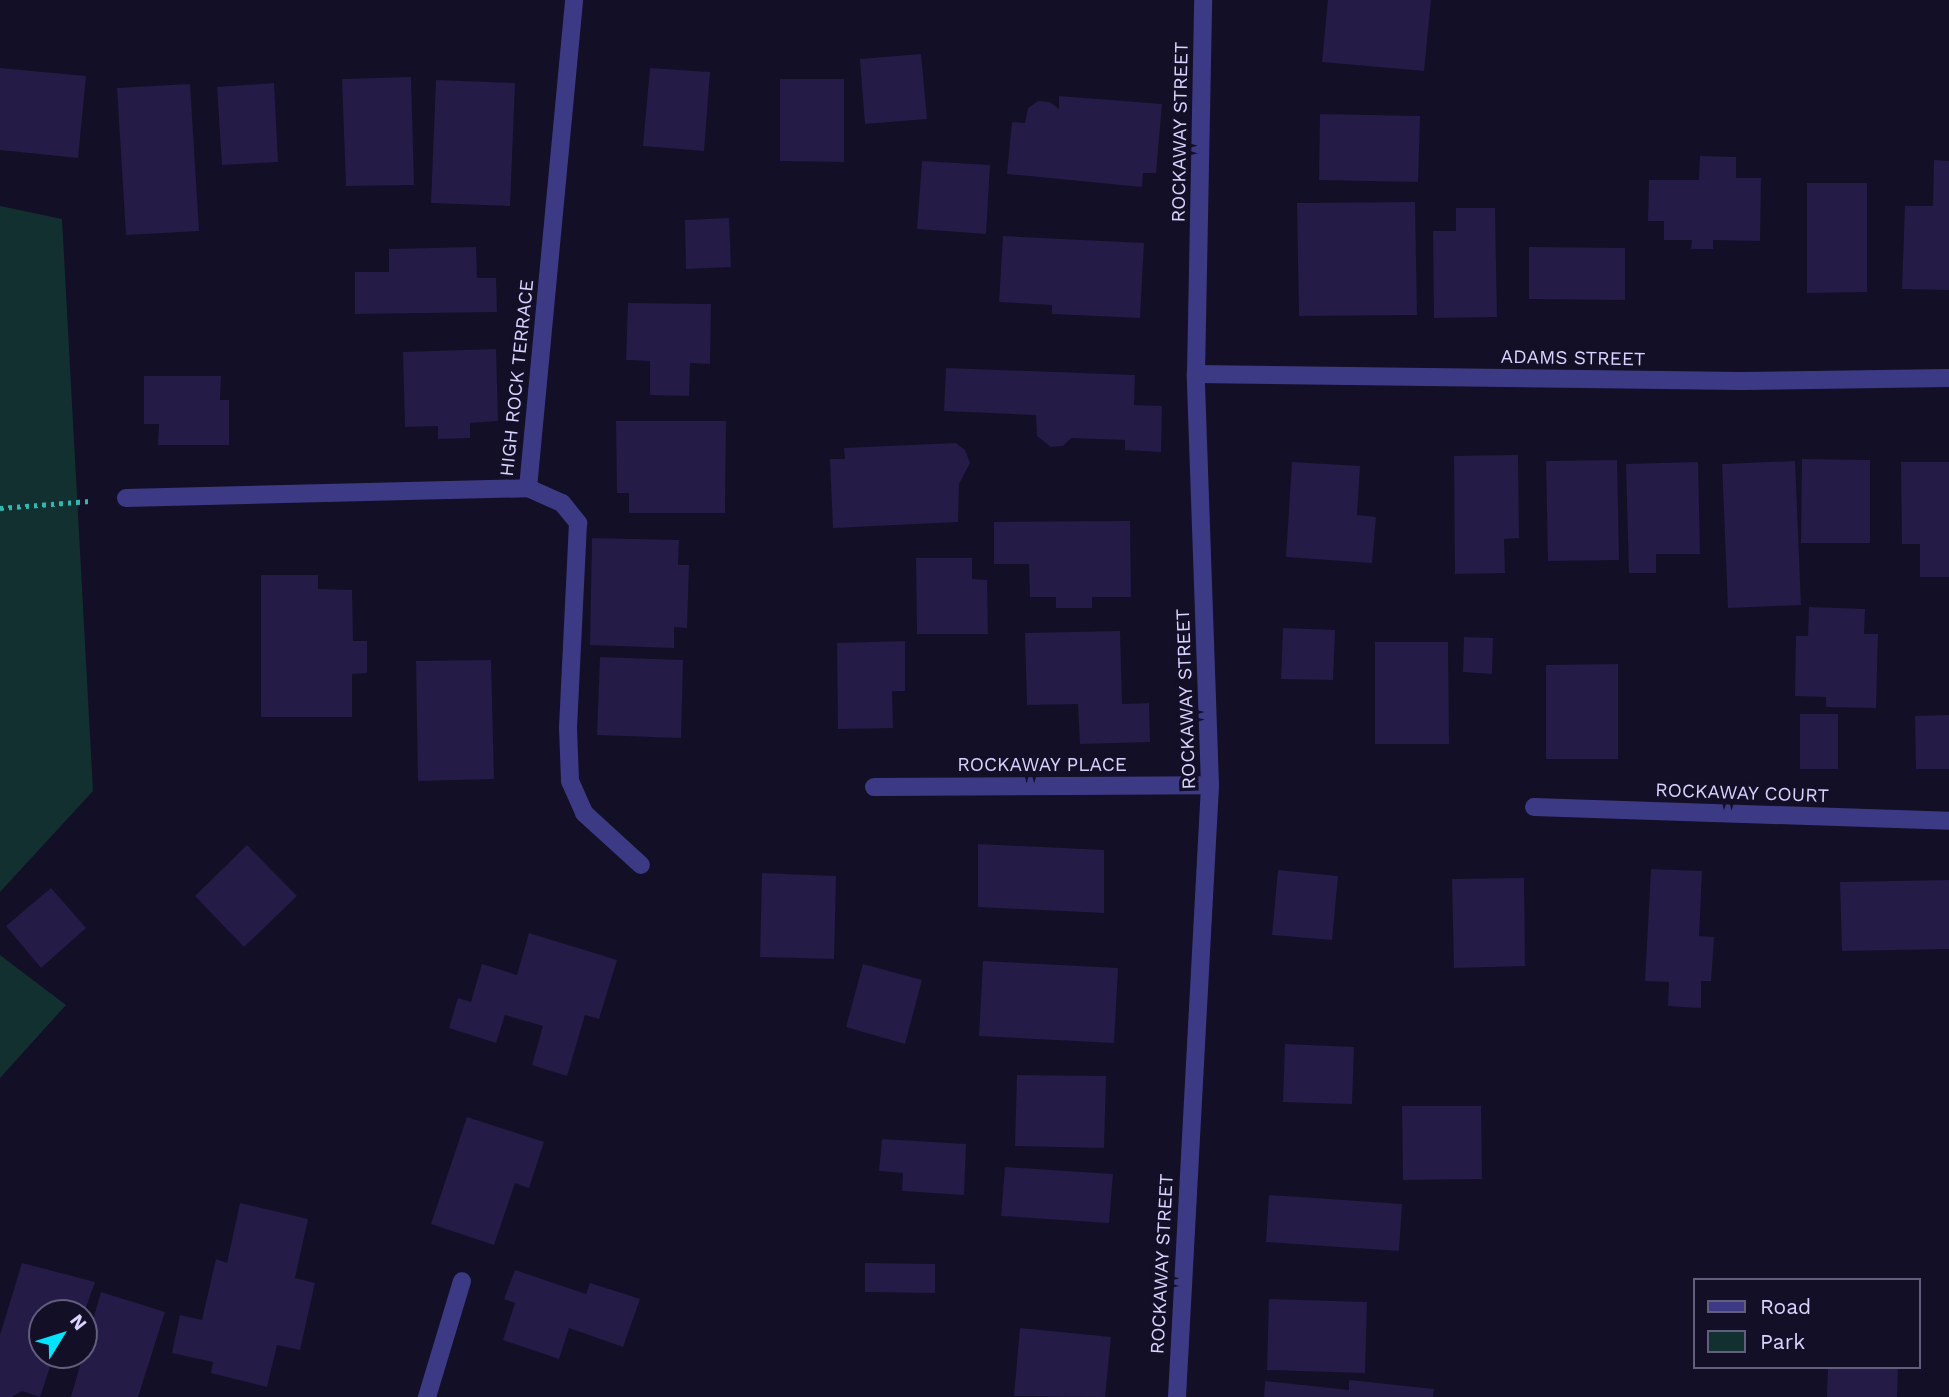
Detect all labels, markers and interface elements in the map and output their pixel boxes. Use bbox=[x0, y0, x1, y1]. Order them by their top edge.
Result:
street label: ROCKAWAY STREET bbox=[1167, 41, 1193, 223]
street label: HIGH ROCK TERRACE bbox=[495, 278, 539, 478]
street label: ADAMS STREET bbox=[1500, 345, 1646, 371]
street label: ROCKAWAY STREET bbox=[1171, 608, 1201, 790]
street label: ROCKAWAY PLACE bbox=[957, 754, 1127, 776]
street label: ROCKAWAY COURT bbox=[1654, 779, 1830, 807]
street label: ROCKAWAY STREET bbox=[1146, 1173, 1178, 1355]
legend bbox=[1694, 1278, 1921, 1369]
text: Road bbox=[1760, 1294, 1811, 1319]
north arrow bbox=[28, 1299, 98, 1369]
text: N bbox=[65, 1309, 92, 1335]
text: Park bbox=[1760, 1329, 1805, 1354]

